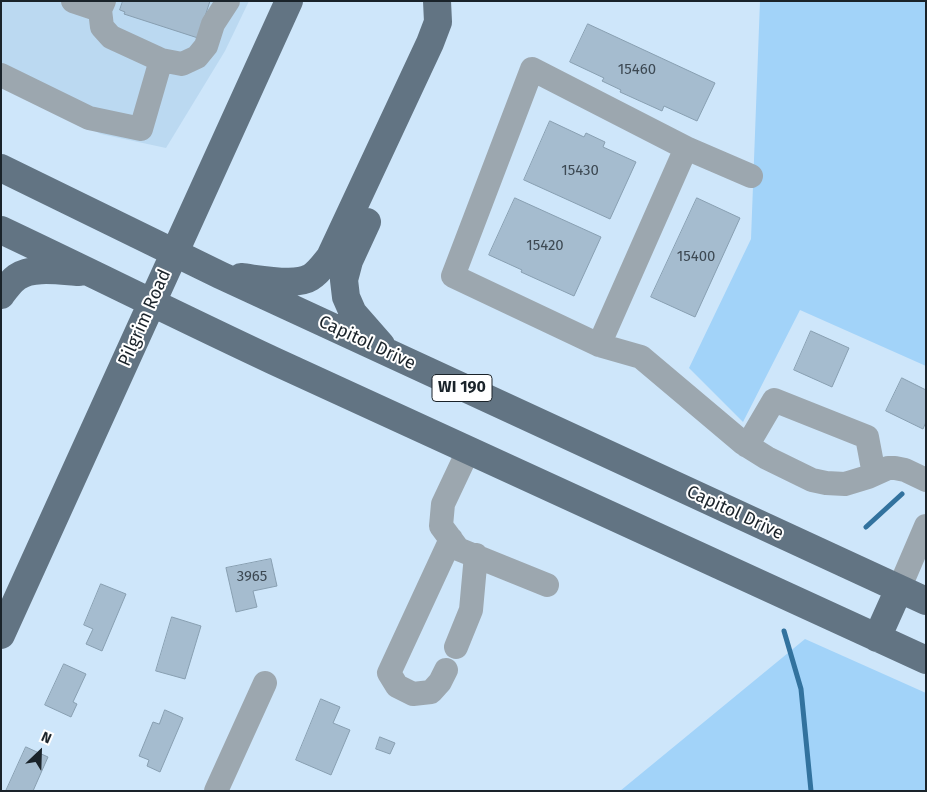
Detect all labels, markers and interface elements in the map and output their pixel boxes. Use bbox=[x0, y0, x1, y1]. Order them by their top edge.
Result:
house number: 15460 bbox=[618, 61, 656, 79]
house number: 15430 bbox=[561, 162, 599, 180]
house number: 15420 bbox=[526, 237, 564, 255]
house number: 15400 bbox=[677, 248, 715, 266]
street label: Pilgrim Road bbox=[114, 266, 176, 370]
street label: Capitol Drive bbox=[315, 311, 419, 375]
road number: WI 190 bbox=[432, 374, 492, 402]
street label: Capitol Drive bbox=[683, 481, 787, 545]
house number: 3965 bbox=[237, 568, 267, 586]
north arrow bbox=[15, 727, 65, 777]
text: N bbox=[39, 728, 54, 747]

